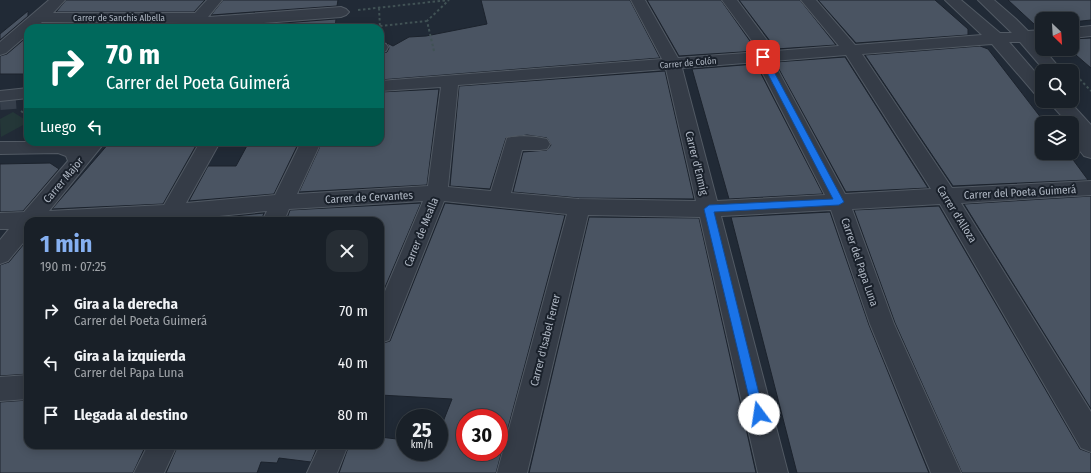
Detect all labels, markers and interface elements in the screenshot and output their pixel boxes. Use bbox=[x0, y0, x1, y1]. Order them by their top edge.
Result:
north arrow bbox=[1035, 12, 1079, 56]
map controls bbox=[1035, 12, 1079, 160]
street label: Carrer de Sanchis Albella bbox=[73, 13, 166, 23]
text: 70 m bbox=[106, 38, 160, 71]
icon: right bbox=[40, 40, 92, 92]
pin bbox=[746, 40, 780, 74]
icon: arrive bbox=[752, 46, 774, 68]
street label: Carrer de Colón bbox=[659, 56, 717, 70]
button: search bbox=[1035, 64, 1079, 108]
text: Carrer del Poeta Guimerá bbox=[106, 72, 290, 94]
icon: left bbox=[84, 116, 106, 138]
button: layers bbox=[1035, 116, 1079, 160]
text: Luego bbox=[40, 118, 76, 136]
street label: Carrer d'Enmig bbox=[682, 130, 711, 197]
street label: Carrer Major bbox=[41, 155, 86, 206]
street label: Carrer d'Alloza bbox=[934, 183, 979, 245]
street label: Carrer del Poeta Guimerá bbox=[963, 183, 1077, 202]
street label: Carrer de Cervantes bbox=[325, 189, 414, 206]
street label: Carrer de Mealla bbox=[402, 196, 441, 269]
street label: Carrer del Papa Luna bbox=[838, 216, 881, 308]
text: 1 min bbox=[40, 230, 92, 258]
button: close bbox=[326, 230, 368, 272]
text: 190 m · 07:25 bbox=[40, 259, 106, 274]
street label: Carrer d'Isabel Ferrer bbox=[528, 293, 563, 387]
text: Gira a la derecha bbox=[74, 295, 178, 313]
icon: right bbox=[40, 300, 62, 322]
text: 70 m bbox=[339, 302, 368, 320]
text: Carrer del Poeta Guimerá bbox=[74, 313, 207, 328]
text: Gira a la izquierda bbox=[74, 347, 186, 365]
icon: left bbox=[40, 352, 62, 374]
text: 40 m bbox=[338, 354, 368, 372]
text: Carrer del Papa Luna bbox=[74, 365, 184, 380]
position arrow bbox=[738, 393, 780, 435]
icon: arrive bbox=[40, 404, 62, 426]
text: Llegada al destino bbox=[74, 406, 188, 424]
text: 80 m bbox=[338, 406, 368, 424]
speed limit sign: 30 bbox=[456, 409, 508, 461]
text: 25 bbox=[412, 418, 432, 442]
text: km/h bbox=[411, 439, 433, 451]

